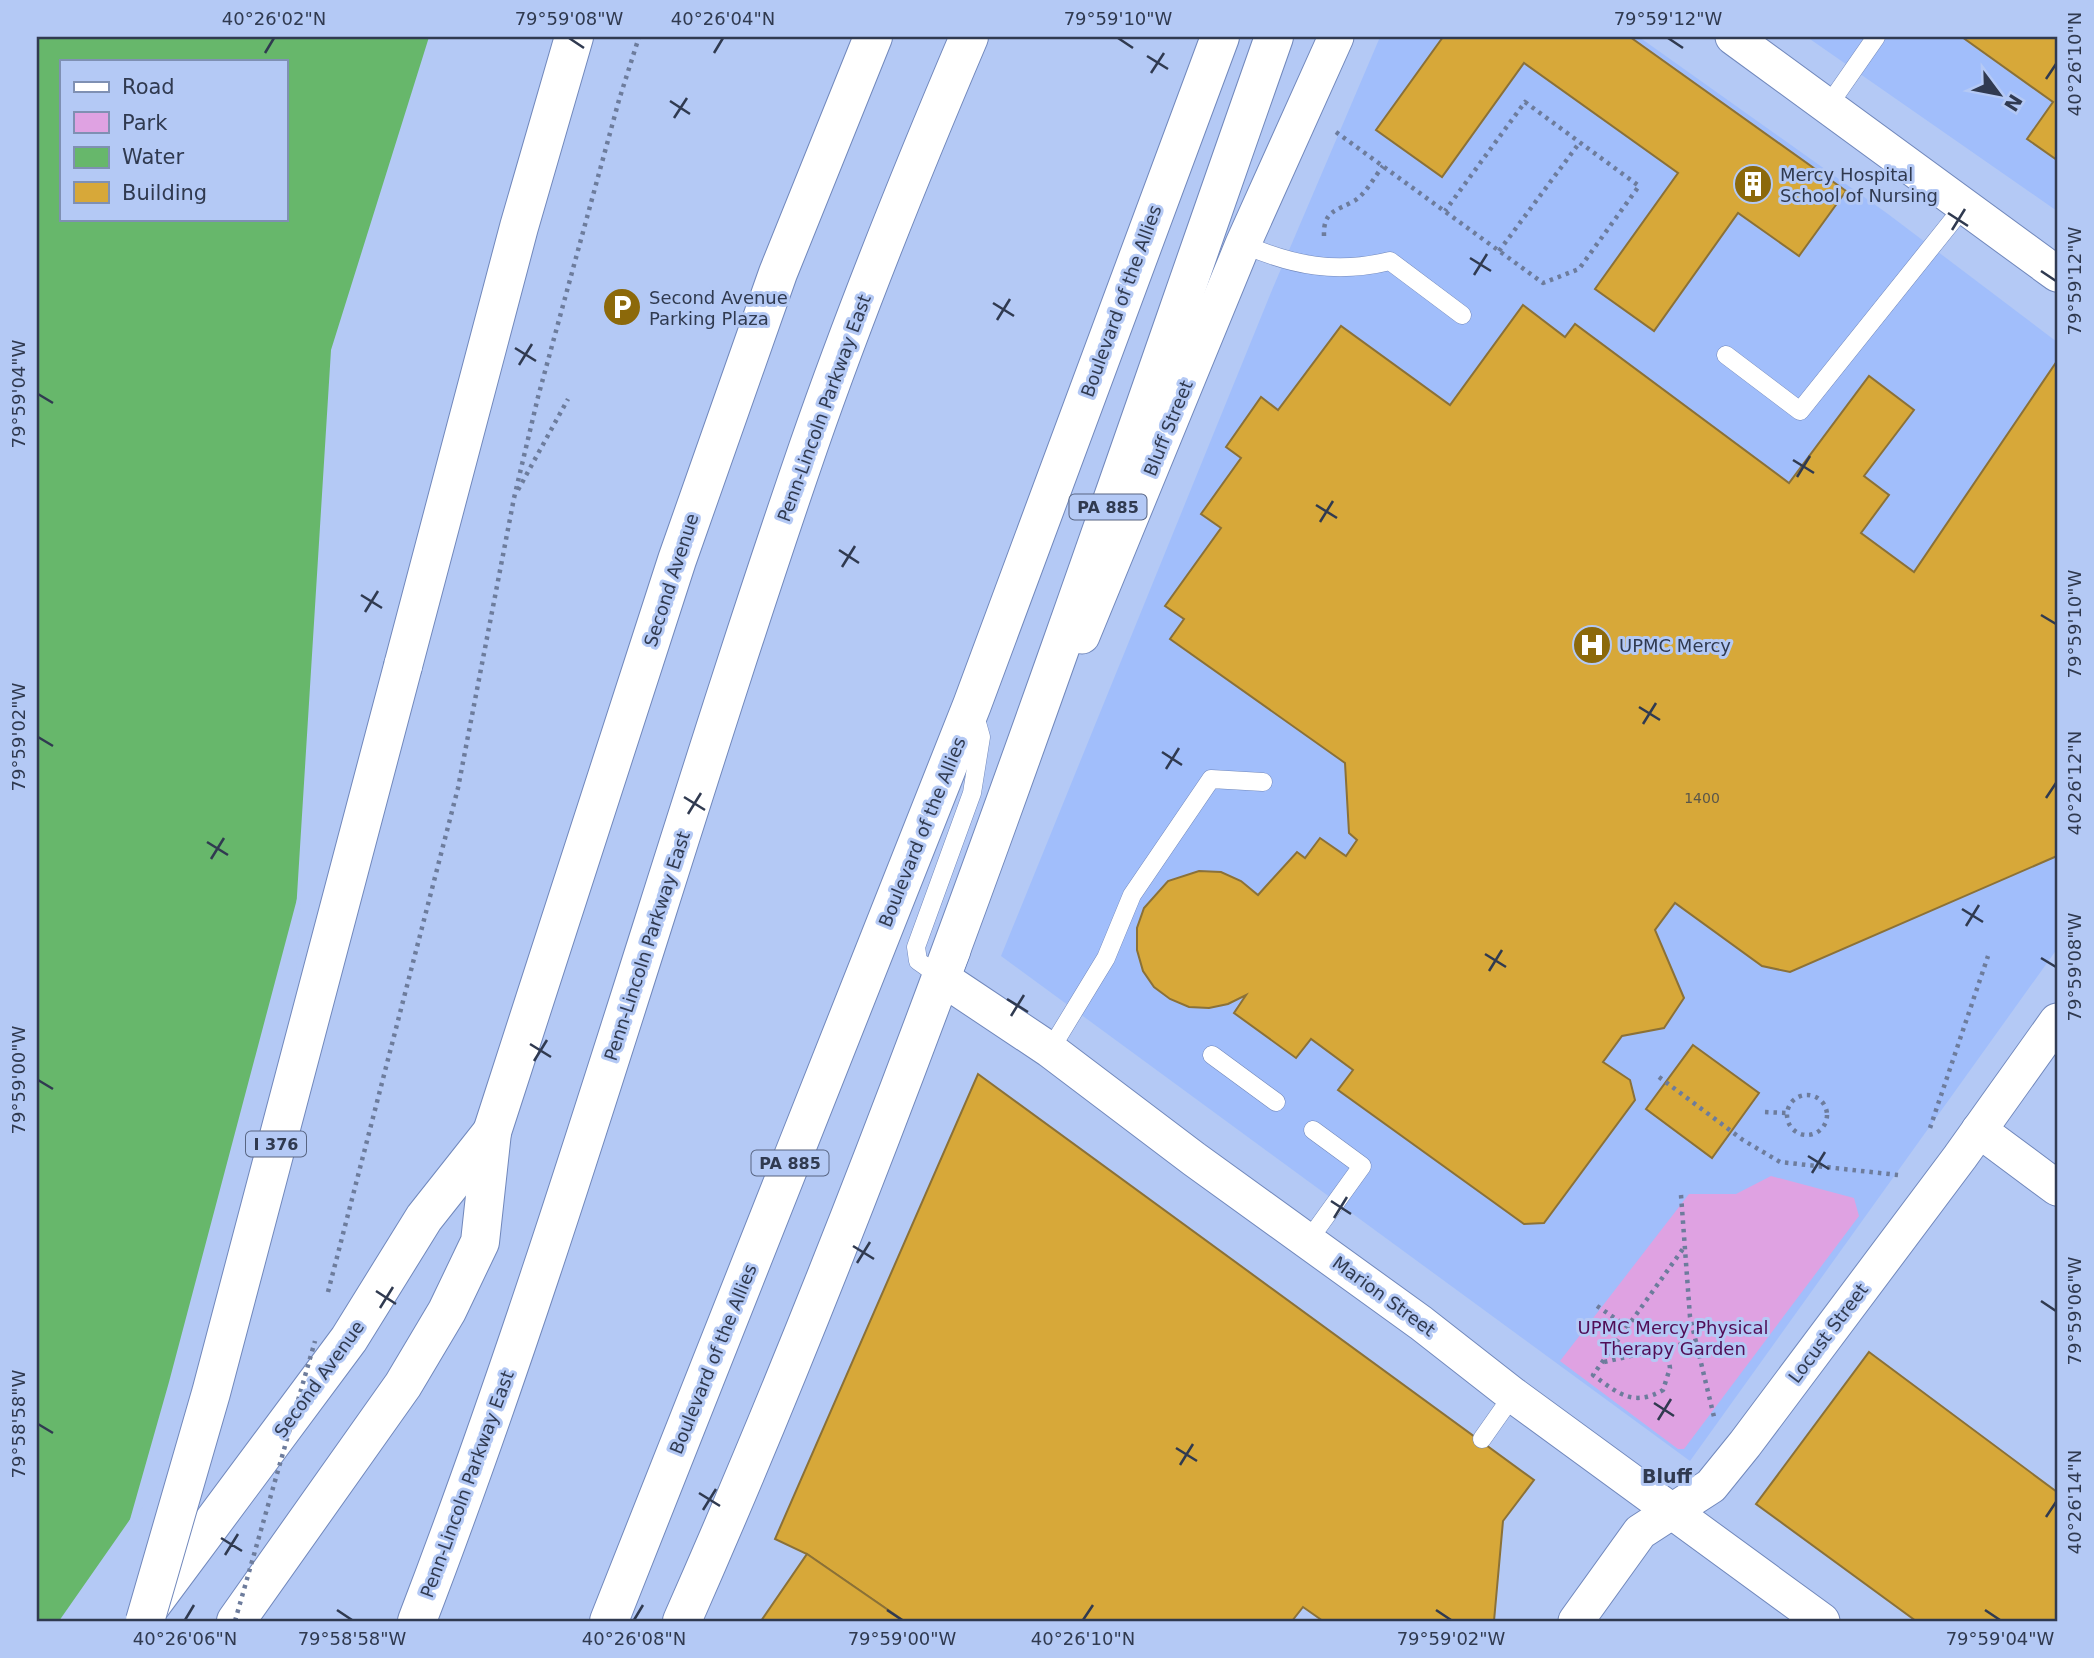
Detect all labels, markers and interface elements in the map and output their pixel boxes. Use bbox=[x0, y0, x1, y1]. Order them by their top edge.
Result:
text: 40°26'02"N bbox=[222, 8, 326, 29]
text: 79°59'08"W bbox=[515, 8, 624, 29]
text: 40°26'04"N bbox=[671, 8, 775, 29]
text: 79°59'10"W bbox=[1064, 8, 1173, 29]
text: 79°59'12"W bbox=[1614, 8, 1723, 29]
text: 40°26'10"N bbox=[2064, 12, 2085, 116]
legend bbox=[60, 60, 287, 220]
north arrow bbox=[1965, 60, 2035, 130]
text: Road bbox=[122, 75, 175, 99]
text: N bbox=[2000, 90, 2027, 116]
text: Park bbox=[122, 111, 168, 135]
text: Water bbox=[122, 145, 184, 169]
building icon: Mercy Hospital School of Nursing bbox=[1732, 163, 1774, 205]
place label: Mercy Hospital School of Nursing bbox=[1780, 164, 1938, 206]
text: Building bbox=[122, 181, 207, 205]
street label: Boulevard of the Allies bbox=[1076, 202, 1166, 400]
text: 79°59'12"W bbox=[2064, 226, 2085, 335]
parking icon: Second Avenue Parking Plaza bbox=[601, 286, 643, 328]
place label: Second Avenue Parking Plaza bbox=[649, 287, 788, 329]
street label: Penn-Lincoln Parkway East bbox=[773, 292, 875, 524]
text: 79°59'04"W bbox=[8, 339, 29, 448]
street label: Bluff Street bbox=[1139, 377, 1197, 479]
road number: PA 885 bbox=[1070, 494, 1146, 520]
street label: Second Avenue bbox=[640, 511, 702, 649]
text: 79°59'10"W bbox=[2064, 569, 2085, 678]
hospital icon: UPMC Mercy bbox=[1571, 624, 1613, 666]
place label: UPMC Mercy bbox=[1619, 635, 1731, 656]
text: 79°59'02"W bbox=[8, 682, 29, 791]
text: 40°26'12"N bbox=[2064, 731, 2085, 835]
street label: Boulevard of the Allies bbox=[874, 734, 970, 930]
house number: 1400 bbox=[1684, 790, 1720, 806]
street label: Penn-Lincoln Parkway East bbox=[600, 829, 694, 1063]
text: 79°59'08"W bbox=[2064, 912, 2085, 1021]
text: 79°59'00"W bbox=[8, 1025, 29, 1134]
road number: I 376 bbox=[246, 1132, 306, 1156]
road number: PA 885 bbox=[752, 1150, 828, 1176]
street label: Marion Street bbox=[1329, 1252, 1439, 1340]
text: 79°59'06"W bbox=[2064, 1256, 2085, 1365]
street label: Boulevard of the Allies bbox=[665, 1261, 761, 1457]
street label: Locust Street bbox=[1784, 1279, 1872, 1387]
street label: Second Avenue bbox=[270, 1317, 368, 1441]
park label: UPMC Mercy Physical Therapy Garden bbox=[1578, 1317, 1768, 1359]
street label: Penn-Lincoln Parkway East bbox=[416, 1368, 518, 1600]
text: 79°58'58"W bbox=[8, 1369, 29, 1478]
text: 40°26'14"N bbox=[2064, 1450, 2085, 1554]
district label: Bluff bbox=[1642, 1465, 1693, 1487]
text: 40°26'06"N bbox=[133, 1628, 237, 1649]
text: 79°58'58"W bbox=[298, 1628, 407, 1649]
text: 40°26'08"N bbox=[582, 1628, 686, 1649]
text: 79°59'00"W bbox=[848, 1628, 957, 1649]
text: 40°26'10"N bbox=[1031, 1628, 1135, 1649]
text: 79°59'02"W bbox=[1397, 1628, 1506, 1649]
text: 79°59'04"W bbox=[1946, 1628, 2055, 1649]

